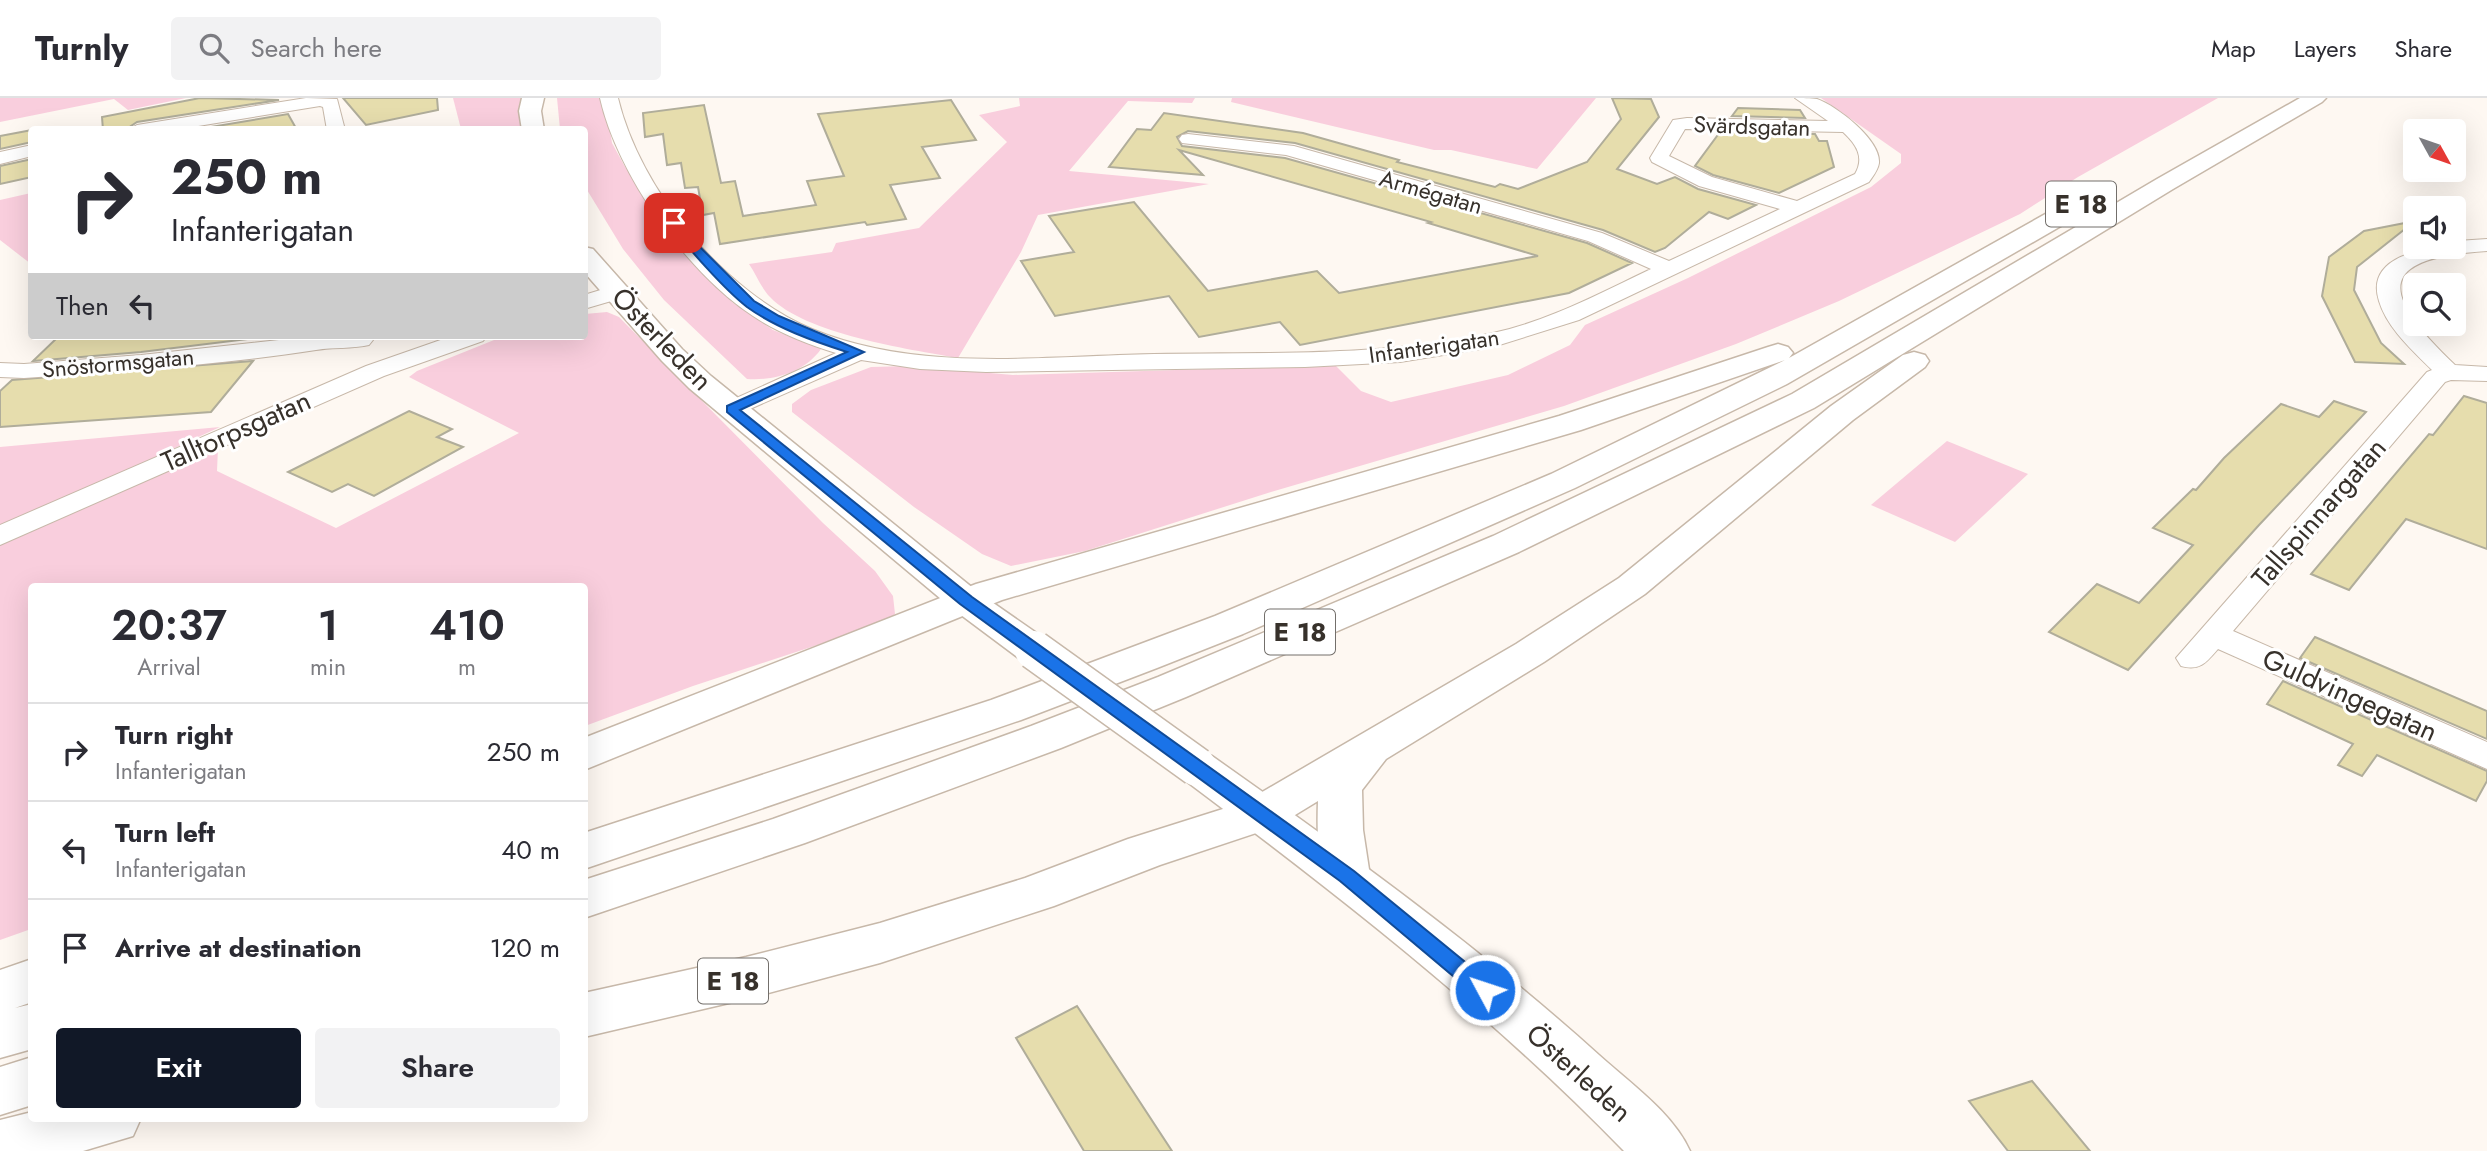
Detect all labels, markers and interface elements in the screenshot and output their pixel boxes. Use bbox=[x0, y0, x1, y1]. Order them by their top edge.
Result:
search box bbox=[171, 17, 661, 80]
text: Turnly bbox=[35, 25, 129, 72]
icon: search bbox=[195, 29, 233, 67]
text: Search here bbox=[251, 29, 382, 67]
text: Map bbox=[2211, 31, 2256, 66]
text: Layers bbox=[2294, 31, 2356, 66]
text: Share bbox=[2394, 31, 2452, 66]
street label: Svärdsgatan bbox=[1693, 107, 1811, 145]
north arrow bbox=[2403, 119, 2466, 182]
map controls bbox=[2403, 119, 2466, 336]
text: 250 m bbox=[171, 142, 322, 212]
icon: right bbox=[56, 154, 147, 245]
street label: Armégatan bbox=[1376, 161, 1486, 223]
road number: E 18 bbox=[2046, 181, 2116, 226]
pin bbox=[644, 193, 704, 253]
button: sound bbox=[2403, 196, 2466, 259]
icon: arrive bbox=[655, 204, 693, 242]
text: Infanterigatan bbox=[171, 207, 354, 253]
button: search bbox=[2403, 273, 2466, 336]
street label: Österleden bbox=[602, 278, 722, 400]
text: Then bbox=[56, 287, 109, 325]
icon: left bbox=[123, 287, 161, 325]
street label: Infanterigatan bbox=[1367, 320, 1501, 372]
street label: Snöstormsgatan bbox=[41, 339, 195, 387]
street label: Talltorpsgatan bbox=[155, 380, 317, 482]
street label: Tallspinnargatan bbox=[2242, 429, 2396, 597]
text: 20:37 bbox=[111, 595, 227, 656]
text: 1 bbox=[318, 595, 338, 656]
text: 410 bbox=[429, 595, 505, 656]
road number: E 18 bbox=[1265, 610, 1335, 654]
street label: Guldvingegatan bbox=[2256, 638, 2444, 752]
text: Arrival bbox=[137, 650, 201, 684]
text: min bbox=[310, 650, 346, 684]
text: m bbox=[458, 650, 476, 684]
text: Turn right bbox=[115, 716, 233, 754]
icon: right bbox=[56, 733, 94, 771]
text: 250 m bbox=[487, 733, 560, 771]
text: Infanterigatan bbox=[115, 754, 247, 788]
text: Turn left bbox=[115, 814, 215, 852]
icon: left bbox=[56, 831, 94, 869]
text: 40 m bbox=[501, 831, 560, 869]
text: Infanterigatan bbox=[115, 852, 247, 886]
icon: arrive bbox=[56, 929, 94, 967]
text: Arrive at destination bbox=[115, 929, 362, 967]
text: 120 m bbox=[490, 929, 560, 967]
position arrow bbox=[1448, 953, 1522, 1027]
road number: E 18 bbox=[698, 958, 768, 1004]
street label: Österleden bbox=[1517, 1014, 1641, 1132]
button: Exit bbox=[56, 1028, 301, 1108]
button: Share bbox=[315, 1028, 560, 1108]

